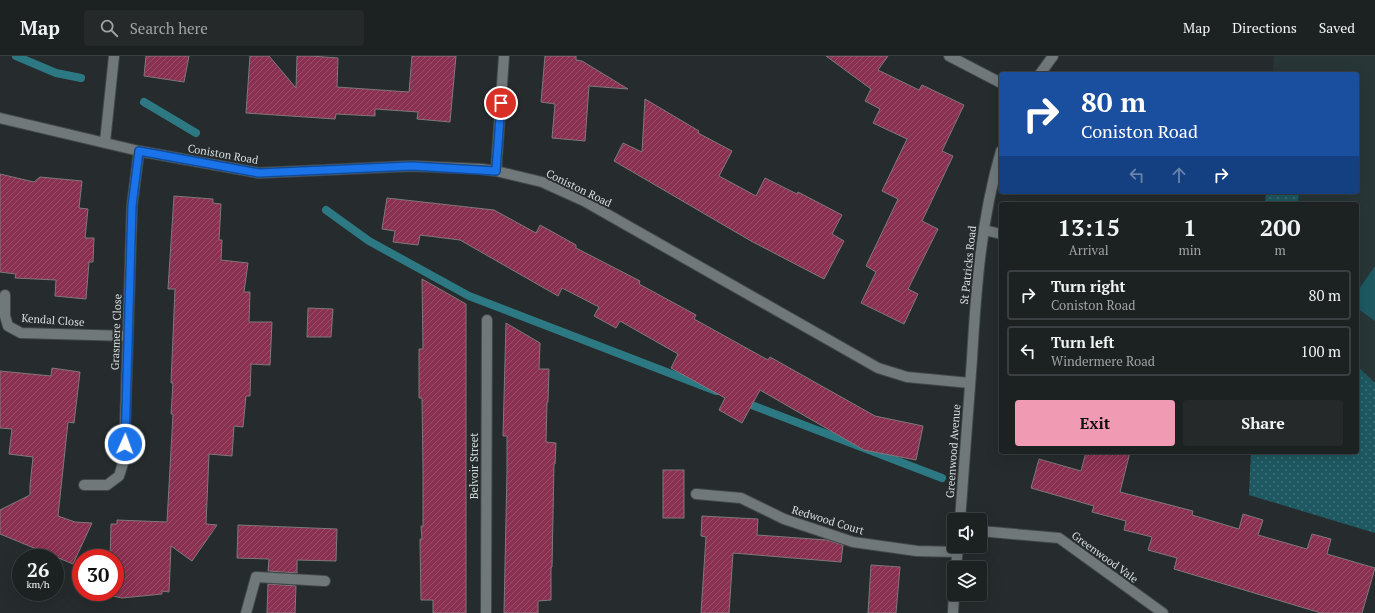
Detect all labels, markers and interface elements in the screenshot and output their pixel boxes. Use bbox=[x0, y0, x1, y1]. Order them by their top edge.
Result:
search box bbox=[84, 10, 364, 46]
text: Map bbox=[20, 15, 60, 40]
icon: search bbox=[98, 17, 120, 39]
text: Search here bbox=[130, 18, 208, 38]
text: Map bbox=[1183, 18, 1210, 37]
text: Directions bbox=[1232, 18, 1297, 37]
text: Saved bbox=[1319, 18, 1355, 37]
text: 80 m bbox=[1081, 83, 1146, 120]
pin bbox=[484, 86, 518, 120]
icon: right bbox=[1015, 88, 1067, 140]
icon: arrive bbox=[490, 92, 512, 114]
text: Coniston Road bbox=[1081, 119, 1198, 143]
street label: Coniston Road bbox=[187, 141, 259, 167]
icon: left bbox=[1126, 164, 1148, 186]
icon: ahead bbox=[1168, 164, 1190, 186]
icon: right bbox=[1210, 164, 1232, 186]
street label: Coniston Road bbox=[544, 166, 614, 210]
text: 13:15 bbox=[1057, 211, 1120, 243]
text: 1 bbox=[1183, 211, 1197, 243]
text: 200 bbox=[1260, 211, 1300, 243]
street label: St Patricks Road bbox=[957, 225, 979, 305]
text: Arrival bbox=[1069, 241, 1109, 259]
text: min bbox=[1178, 241, 1201, 259]
text: m bbox=[1275, 241, 1286, 259]
text: Turn right bbox=[1051, 276, 1126, 296]
icon: right bbox=[1017, 284, 1039, 306]
text: 80 m bbox=[1308, 285, 1341, 305]
street label: Grasmere Close bbox=[108, 293, 124, 370]
text: Coniston Road bbox=[1051, 296, 1135, 314]
street label: Kendal Close bbox=[21, 311, 85, 329]
text: Turn left bbox=[1051, 332, 1115, 352]
icon: left bbox=[1017, 340, 1039, 362]
text: 100 m bbox=[1300, 341, 1341, 361]
text: Windermere Road bbox=[1051, 352, 1155, 370]
button: Exit bbox=[1015, 400, 1175, 446]
button: Share bbox=[1183, 400, 1343, 446]
street label: Greenwood Avenue bbox=[943, 403, 963, 498]
position arrow bbox=[104, 423, 146, 465]
street label: Belvoir Street bbox=[467, 433, 481, 499]
street label: Redwood Court bbox=[790, 502, 866, 538]
map controls bbox=[947, 513, 987, 601]
button: sound bbox=[947, 513, 987, 553]
street label: Greenwood Vale bbox=[1069, 528, 1141, 586]
speed limit sign: 30 bbox=[72, 549, 124, 601]
text: 26 bbox=[27, 556, 49, 583]
button: layers bbox=[947, 561, 987, 601]
text: km/h bbox=[26, 578, 50, 591]

